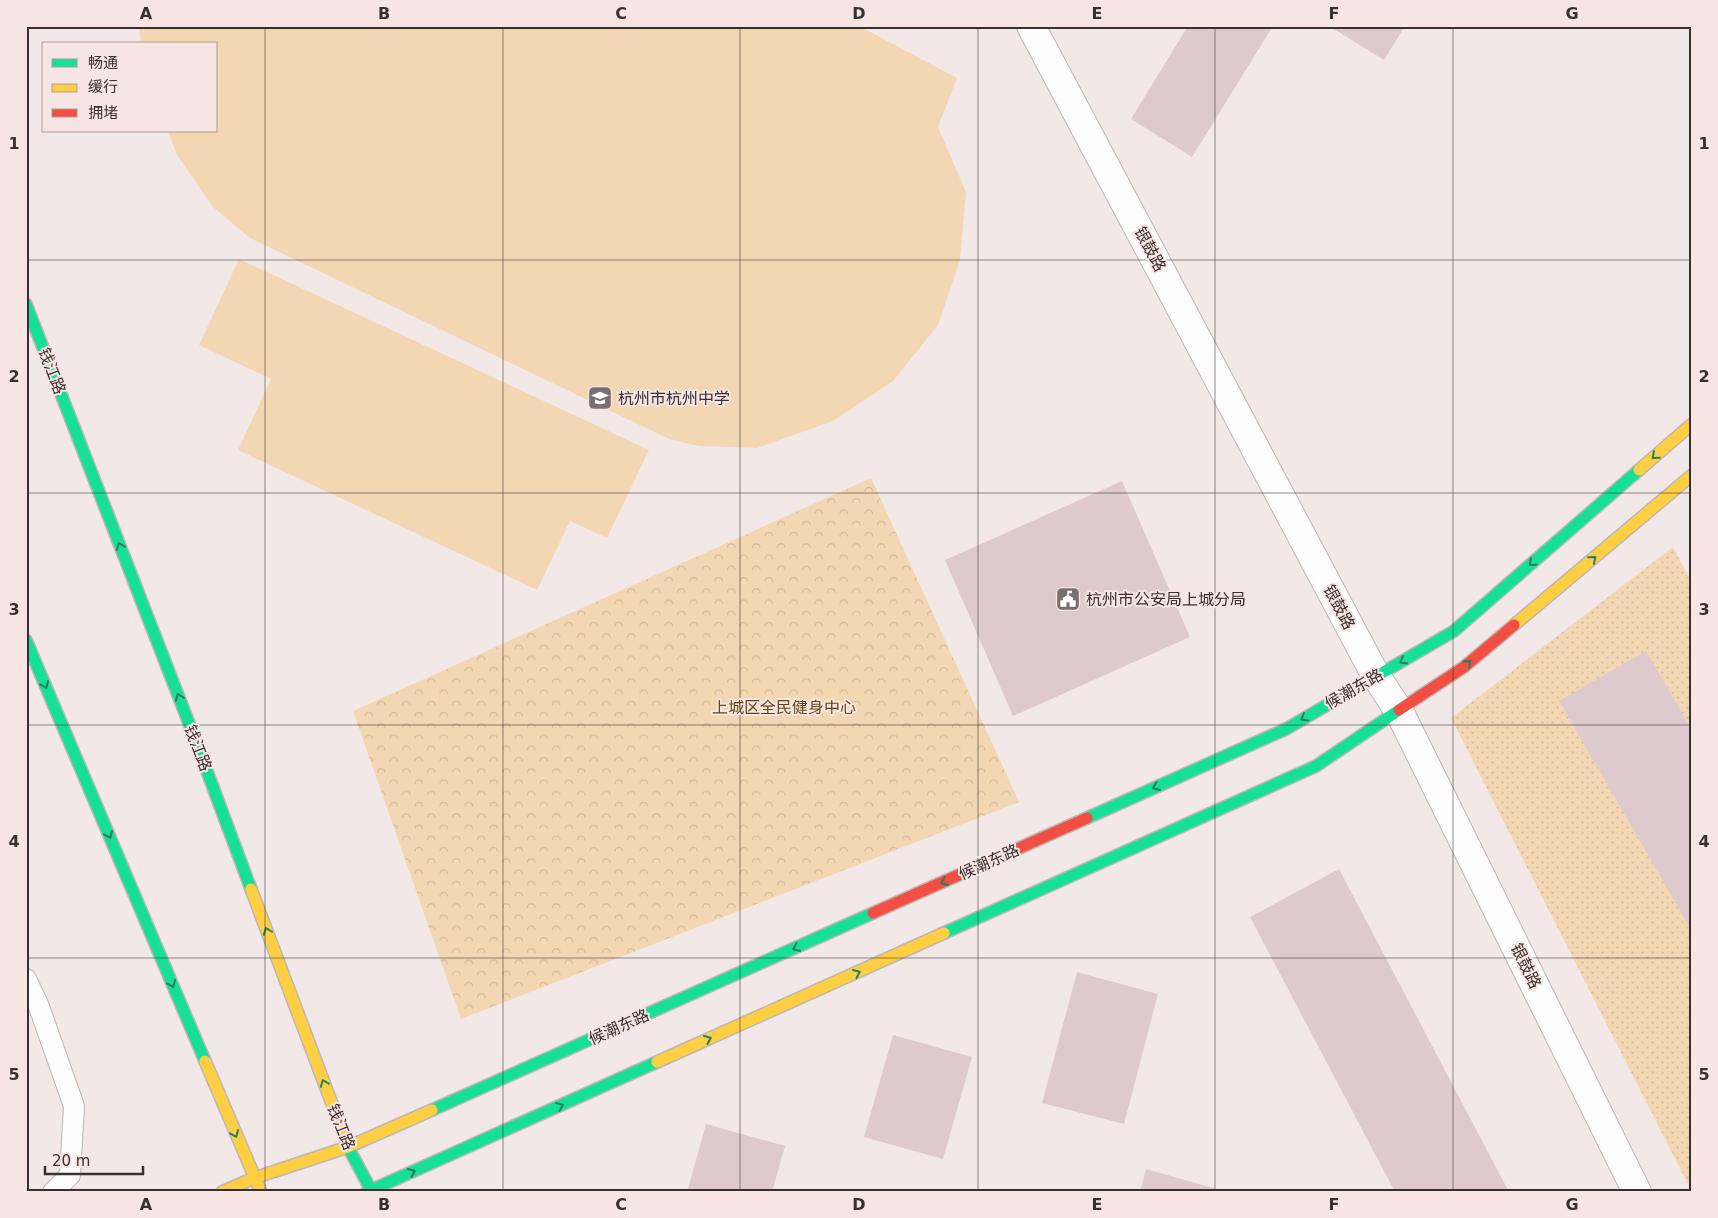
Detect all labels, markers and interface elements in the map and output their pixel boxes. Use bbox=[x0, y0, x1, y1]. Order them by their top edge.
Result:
text: A bbox=[140, 4, 153, 23]
text: B bbox=[378, 4, 390, 23]
text: C bbox=[615, 4, 627, 23]
text: D bbox=[852, 4, 866, 23]
text: E bbox=[1092, 4, 1102, 23]
text: F bbox=[1329, 4, 1339, 23]
text: G bbox=[1565, 4, 1579, 23]
legend bbox=[42, 42, 218, 132]
text: 畅通 bbox=[88, 54, 118, 72]
text: 缓行 bbox=[88, 78, 118, 96]
text: 拥堵 bbox=[88, 104, 118, 122]
text: 1 bbox=[8, 134, 20, 153]
text: 1 bbox=[1698, 134, 1710, 153]
street label: 银鼓路 bbox=[1130, 223, 1170, 275]
street label: 钱江路 bbox=[35, 345, 69, 397]
text: 2 bbox=[8, 367, 20, 386]
text: 2 bbox=[1698, 367, 1710, 386]
school or university icon: 杭州市杭州中学 bbox=[587, 385, 613, 411]
place label: 杭州市杭州中学 bbox=[618, 389, 730, 408]
one-way arrow bbox=[1652, 451, 1661, 459]
one-way arrow bbox=[116, 542, 126, 551]
one-way arrow bbox=[1587, 556, 1596, 564]
one-way arrow bbox=[1529, 557, 1538, 566]
street label: 银鼓路 bbox=[1319, 581, 1359, 633]
public building icon: 杭州市公安局上城分局 bbox=[1055, 586, 1081, 612]
place label: 杭州市公安局上城分局 bbox=[1086, 590, 1246, 609]
text: 3 bbox=[8, 600, 20, 619]
text: 3 bbox=[1698, 600, 1710, 619]
one-way arrow bbox=[1400, 654, 1409, 664]
one-way arrow bbox=[1463, 659, 1472, 668]
street label: 候潮东路 bbox=[1322, 665, 1386, 713]
one-way arrow bbox=[39, 680, 50, 689]
one-way arrow bbox=[174, 693, 185, 702]
park label: 上城区全民健身中心 bbox=[712, 698, 856, 717]
one-way arrow bbox=[1300, 712, 1309, 722]
street label: 钱江路 bbox=[181, 722, 215, 774]
one-way arrow bbox=[1152, 780, 1161, 791]
one-way arrow bbox=[102, 830, 113, 839]
text: 4 bbox=[8, 832, 20, 851]
text: 4 bbox=[1698, 832, 1710, 851]
street label: 候潮东路 bbox=[956, 840, 1022, 884]
one-way arrow bbox=[940, 875, 949, 886]
one-way arrow bbox=[263, 927, 273, 936]
street label: 银鼓路 bbox=[1507, 940, 1545, 992]
one-way arrow bbox=[792, 942, 801, 953]
one-way arrow bbox=[852, 968, 861, 979]
one-way arrow bbox=[166, 979, 176, 988]
street label: 候潮东路 bbox=[586, 1005, 652, 1049]
one-way arrow bbox=[703, 1035, 712, 1045]
text: 5 bbox=[8, 1065, 20, 1084]
text: 5 bbox=[1698, 1065, 1710, 1084]
one-way arrow bbox=[320, 1079, 330, 1088]
street label: 钱江路 bbox=[323, 1101, 359, 1153]
one-way arrow bbox=[555, 1101, 564, 1112]
one-way arrow bbox=[229, 1129, 240, 1138]
scale bar bbox=[45, 1143, 142, 1175]
text: 20 m bbox=[52, 1152, 90, 1170]
one-way arrow bbox=[407, 1168, 416, 1179]
text: A bbox=[140, 1195, 153, 1214]
text: B bbox=[378, 1195, 390, 1214]
text: C bbox=[615, 1195, 627, 1214]
text: D bbox=[852, 1195, 866, 1214]
text: E bbox=[1092, 1195, 1102, 1214]
text: F bbox=[1329, 1195, 1339, 1214]
text: G bbox=[1565, 1195, 1579, 1214]

